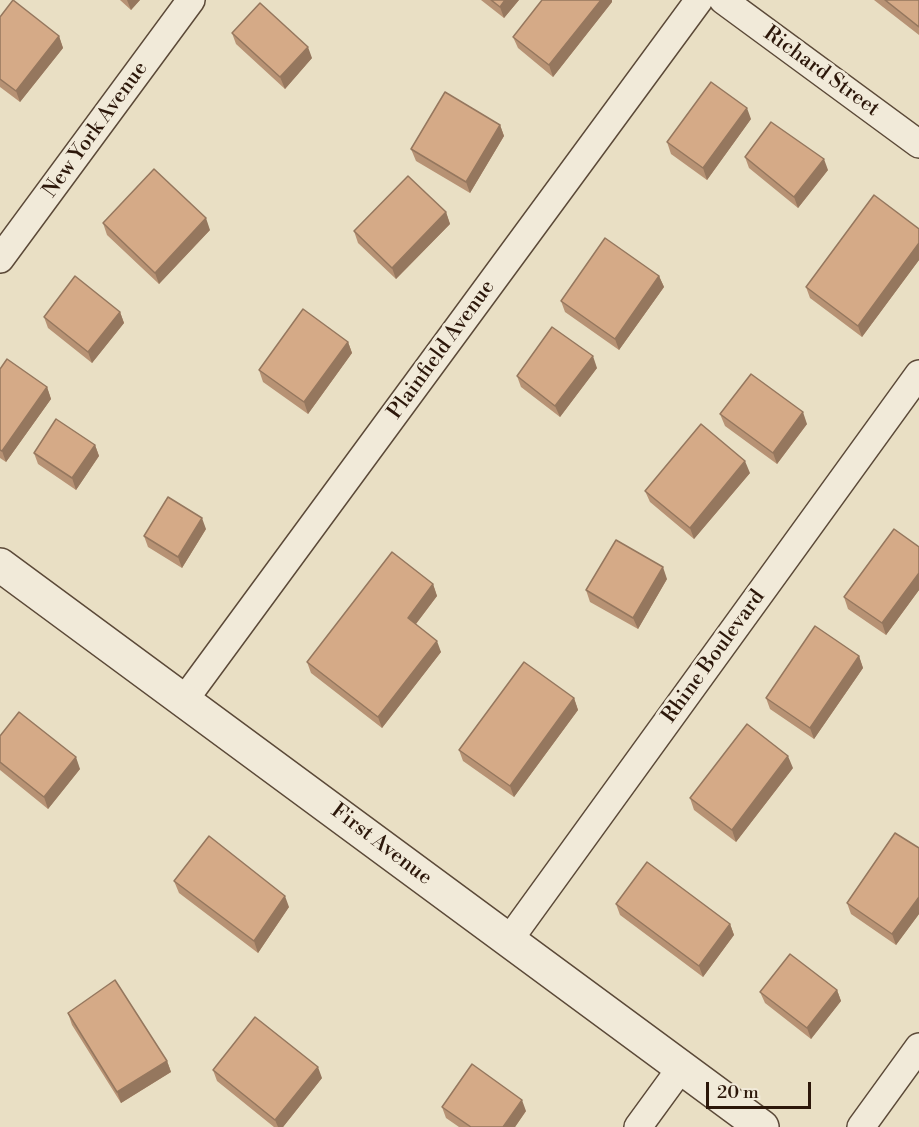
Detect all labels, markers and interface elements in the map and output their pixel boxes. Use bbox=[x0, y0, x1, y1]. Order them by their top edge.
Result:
street label: Richard Street bbox=[758, 21, 884, 123]
street label: New York Avenue bbox=[38, 57, 154, 203]
street label: Plainfield Avenue bbox=[383, 276, 501, 424]
street label: Rhine Boulevard bbox=[657, 585, 771, 729]
street label: First Avenue bbox=[326, 799, 436, 891]
scale bar bbox=[709, 1070, 814, 1108]
text: 20 m bbox=[717, 1081, 759, 1104]

